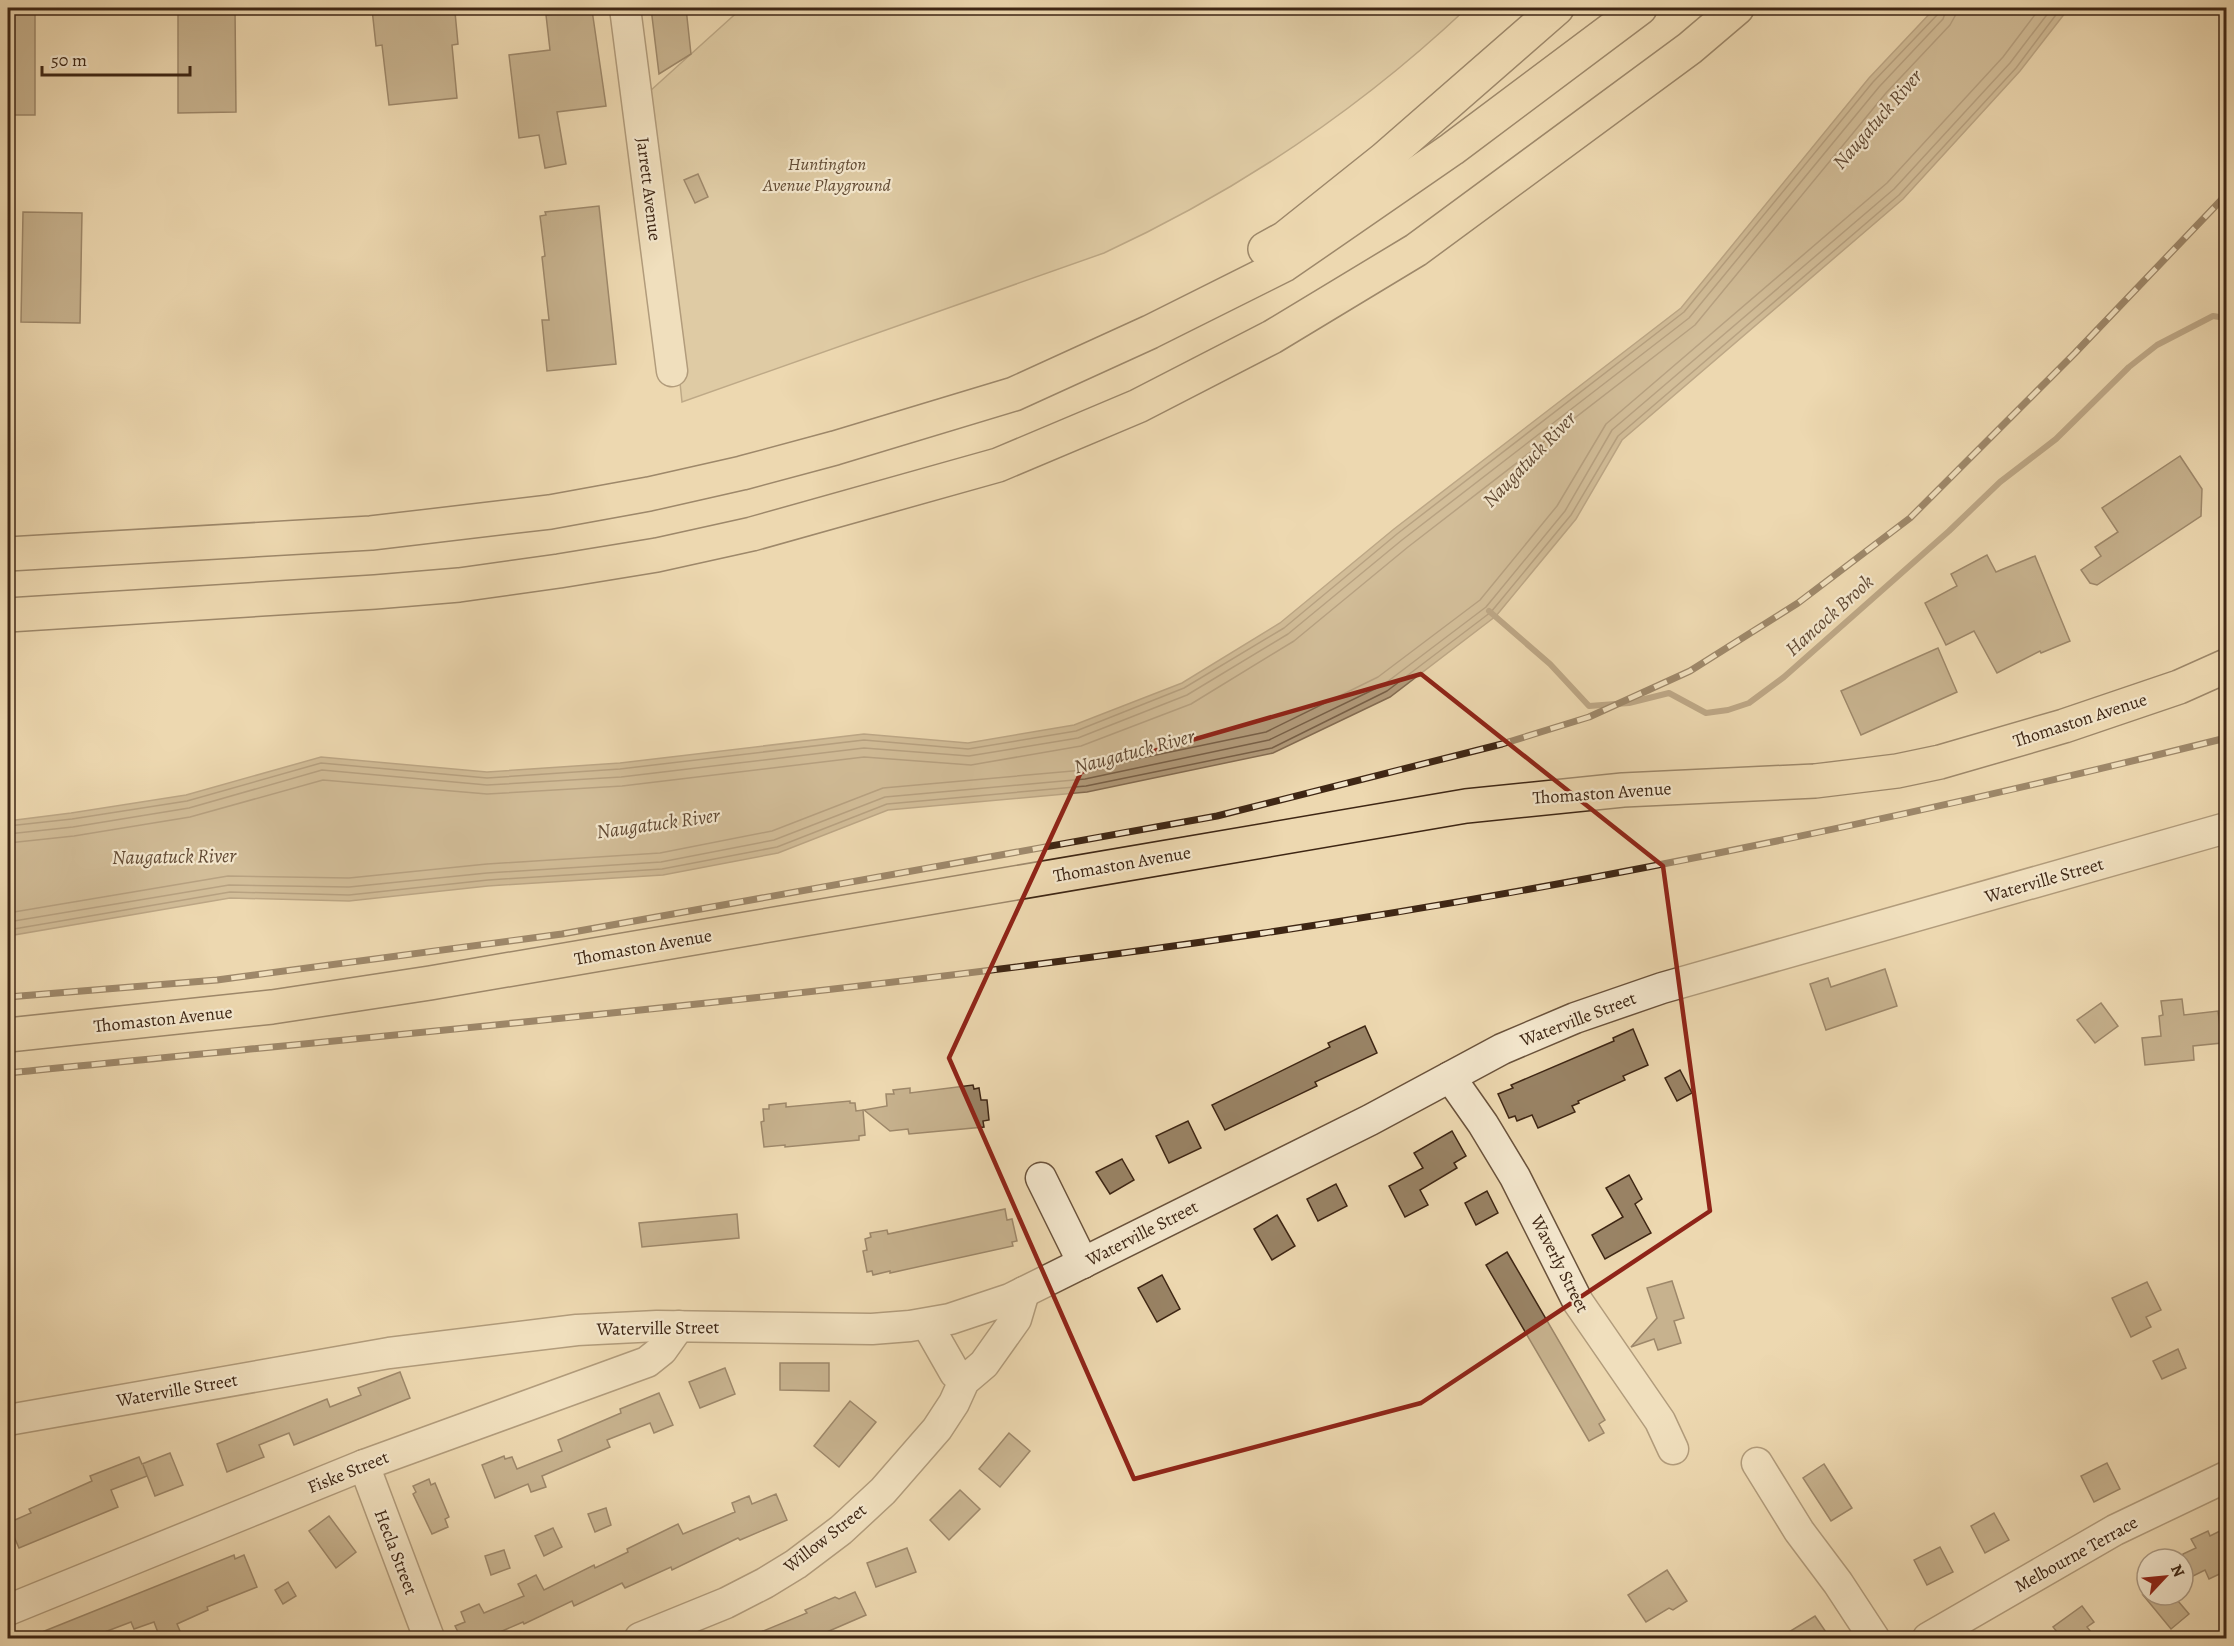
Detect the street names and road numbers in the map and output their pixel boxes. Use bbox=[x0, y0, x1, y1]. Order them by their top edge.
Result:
street label: Jarrett Avenue bbox=[631, 136, 667, 242]
street label: Thomaston Avenue bbox=[2010, 687, 2150, 753]
street label: Thomaston Avenue bbox=[1532, 776, 1672, 810]
street label: Thomaston Avenue bbox=[1051, 840, 1193, 888]
street label: Waterville Street bbox=[1981, 852, 2106, 909]
street label: Thomaston Avenue bbox=[572, 923, 714, 971]
street label: Waterville Street bbox=[1516, 986, 1640, 1053]
street label: Thomaston Avenue bbox=[92, 1000, 234, 1038]
street label: Waterville Street bbox=[1081, 1194, 1202, 1272]
street label: Waverly Street bbox=[1525, 1210, 1595, 1317]
street label: Waterville Street bbox=[595, 1315, 720, 1341]
street label: Waterville Street bbox=[114, 1368, 240, 1413]
street label: Fiske Street bbox=[304, 1445, 392, 1499]
street label: Willow Street bbox=[778, 1498, 871, 1579]
street label: Hecla Street bbox=[369, 1506, 423, 1598]
street label: Melbourne Terrace bbox=[2010, 1510, 2142, 1598]

